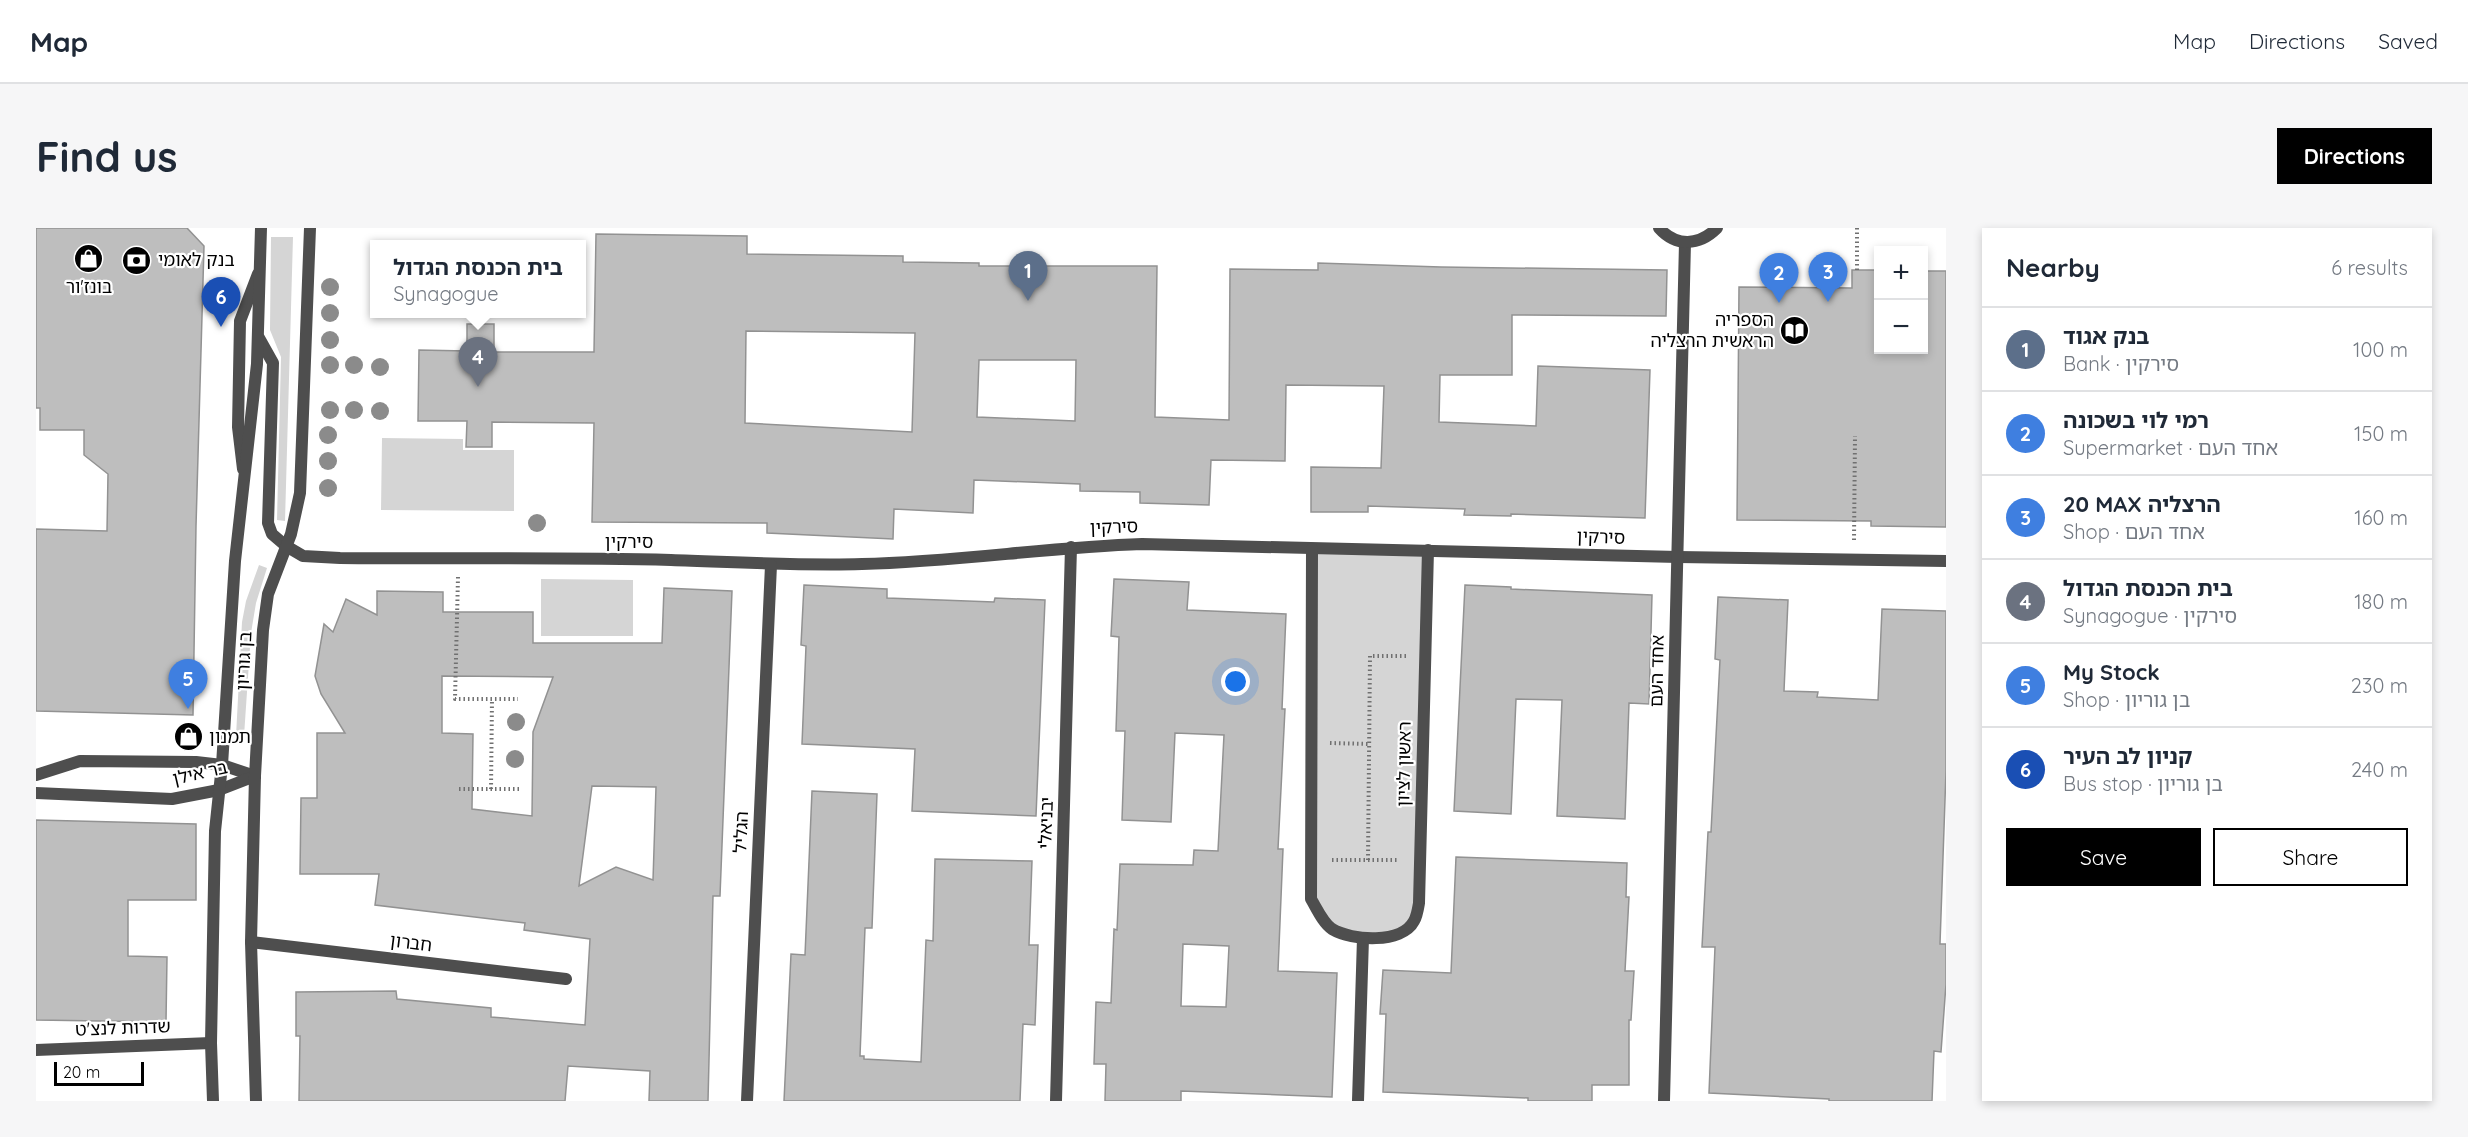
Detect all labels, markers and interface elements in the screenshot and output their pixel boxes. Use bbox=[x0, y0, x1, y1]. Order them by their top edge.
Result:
text: Map bbox=[30, 24, 88, 59]
text: Map bbox=[2173, 28, 2216, 54]
text: Directions bbox=[2249, 28, 2345, 54]
text: Saved bbox=[2378, 28, 2438, 54]
button: Directions bbox=[2277, 128, 2432, 184]
text: Find us bbox=[36, 130, 178, 183]
popup bbox=[370, 240, 586, 318]
shop icon: בונז'ור bbox=[73, 242, 105, 274]
bank icon: בנק לאומי bbox=[121, 244, 153, 276]
map controls bbox=[1874, 246, 1928, 354]
button: + bbox=[1874, 246, 1928, 300]
place label: בנק לאומי bbox=[158, 248, 235, 271]
pin: 1 bbox=[1008, 251, 1048, 301]
text: Nearby bbox=[2006, 251, 2100, 284]
text: בית הכנסת הגדול bbox=[393, 253, 563, 281]
pin: 3 bbox=[1808, 253, 1848, 302]
pin: 2 bbox=[1760, 254, 1798, 303]
text: 6 results bbox=[2331, 255, 2408, 280]
place label: בונז'ור bbox=[66, 275, 112, 298]
pin: 6 bbox=[202, 278, 240, 327]
text: Synagogue bbox=[393, 281, 499, 306]
button: − bbox=[1874, 300, 1928, 354]
place label: הספריה הראשית הרצליה bbox=[1651, 308, 1774, 352]
library icon: הספריה הראשית הרצליה bbox=[1779, 314, 1811, 346]
text: בנק אגוד bbox=[2063, 322, 2149, 350]
text: 1 bbox=[2022, 337, 2029, 362]
text: 100 m bbox=[2353, 337, 2408, 362]
pin: 4 bbox=[458, 338, 498, 387]
text: Bank · סירקין bbox=[2063, 351, 2179, 376]
text: רמי לוי בשכונה bbox=[2063, 406, 2209, 434]
text: 2 bbox=[2020, 421, 2031, 446]
text: 150 m bbox=[2354, 421, 2408, 446]
text: Supermarket · אחד העם bbox=[2063, 435, 2278, 460]
text: 20 MAX הרצליה bbox=[2063, 490, 2221, 518]
text: 3 bbox=[2020, 505, 2031, 530]
text: 160 m bbox=[2354, 505, 2408, 530]
street label: סירקין bbox=[1089, 514, 1139, 539]
text: Shop · אחד העם bbox=[2063, 519, 2205, 544]
street label: סירקין bbox=[1576, 524, 1626, 549]
street label: סירקין bbox=[605, 530, 653, 553]
text: בית הכנסת הגדול bbox=[2063, 574, 2233, 602]
text: 4 bbox=[2020, 589, 2031, 614]
text: 180 m bbox=[2354, 589, 2408, 614]
text: Synagogue · סירקין bbox=[2063, 603, 2237, 628]
street label: בן גוריון bbox=[230, 631, 257, 691]
street label: אחד העם bbox=[1644, 635, 1669, 707]
text: My Stock bbox=[2063, 658, 2160, 686]
pin: 5 bbox=[168, 660, 208, 709]
your location bbox=[1221, 667, 1250, 696]
text: 5 bbox=[2020, 673, 2031, 698]
text: 230 m bbox=[2351, 673, 2408, 698]
text: Shop · בן גוריון bbox=[2063, 687, 2190, 712]
shop icon: תמנון bbox=[172, 721, 204, 753]
street label: ראשון לציון bbox=[1391, 721, 1416, 807]
place label: תמנון bbox=[209, 725, 251, 748]
text: קניון לב העיר bbox=[2063, 742, 2192, 770]
street label: בר אילן bbox=[170, 755, 230, 790]
text: 6 bbox=[2020, 757, 2031, 782]
text: 240 m bbox=[2351, 757, 2408, 782]
text: Bus stop · בן גוריון bbox=[2063, 771, 2223, 796]
street label: יבניאלי bbox=[1033, 796, 1058, 850]
street label: הגליל bbox=[728, 810, 753, 853]
button: Save bbox=[2006, 828, 2201, 886]
button: Share bbox=[2213, 828, 2408, 886]
street label: חברון bbox=[389, 928, 434, 957]
street label: שדרות לנצ'ט bbox=[75, 1014, 171, 1041]
scale bar bbox=[54, 1059, 144, 1086]
text: 20 m bbox=[63, 1062, 100, 1082]

